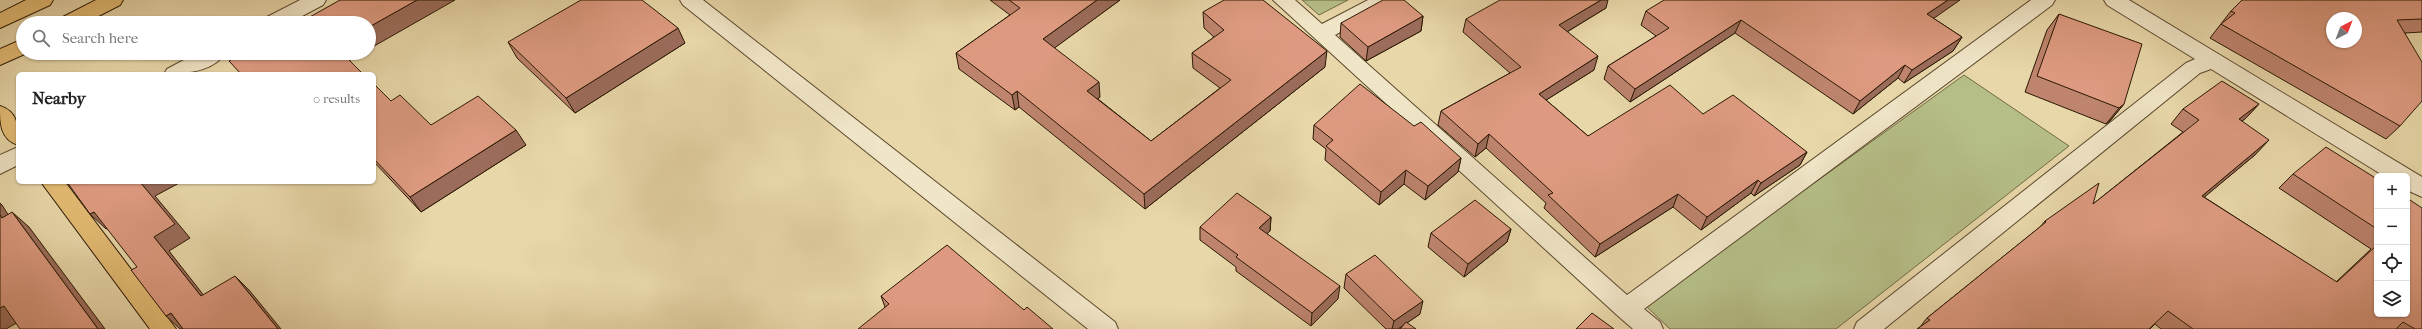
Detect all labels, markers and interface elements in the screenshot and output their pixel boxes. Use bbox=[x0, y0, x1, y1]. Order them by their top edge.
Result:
north arrow bbox=[2326, 12, 2362, 48]
search box bbox=[16, 16, 376, 60]
icon: search bbox=[30, 27, 52, 49]
text: Search here bbox=[62, 29, 138, 47]
text: Nearby bbox=[32, 88, 86, 108]
text: 0 results bbox=[313, 91, 360, 106]
map controls bbox=[2374, 173, 2410, 317]
button: + bbox=[2374, 173, 2410, 209]
button: − bbox=[2374, 209, 2410, 245]
button: locate bbox=[2374, 245, 2410, 281]
button: layers bbox=[2374, 281, 2410, 317]

